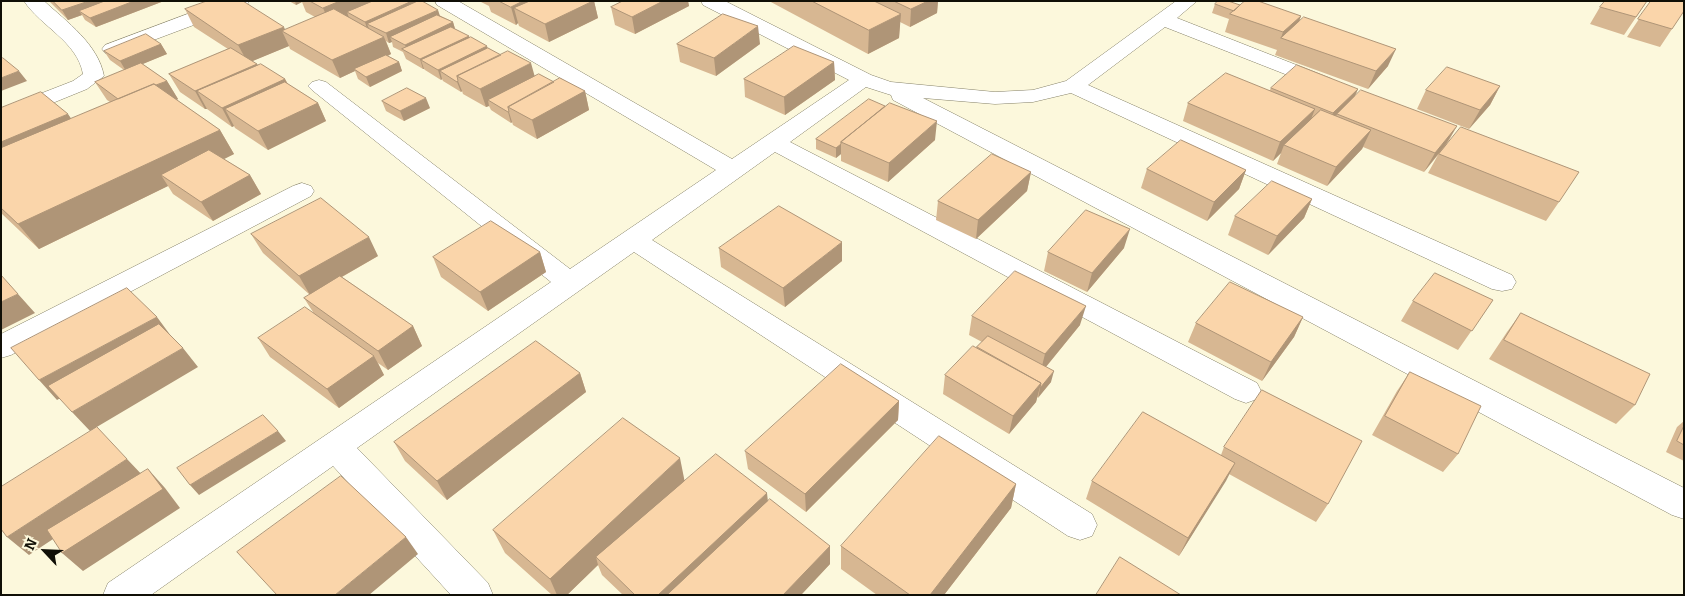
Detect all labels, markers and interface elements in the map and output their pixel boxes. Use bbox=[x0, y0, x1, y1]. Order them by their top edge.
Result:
north arrow bbox=[20, 526, 70, 576]
text: N bbox=[21, 536, 41, 553]

